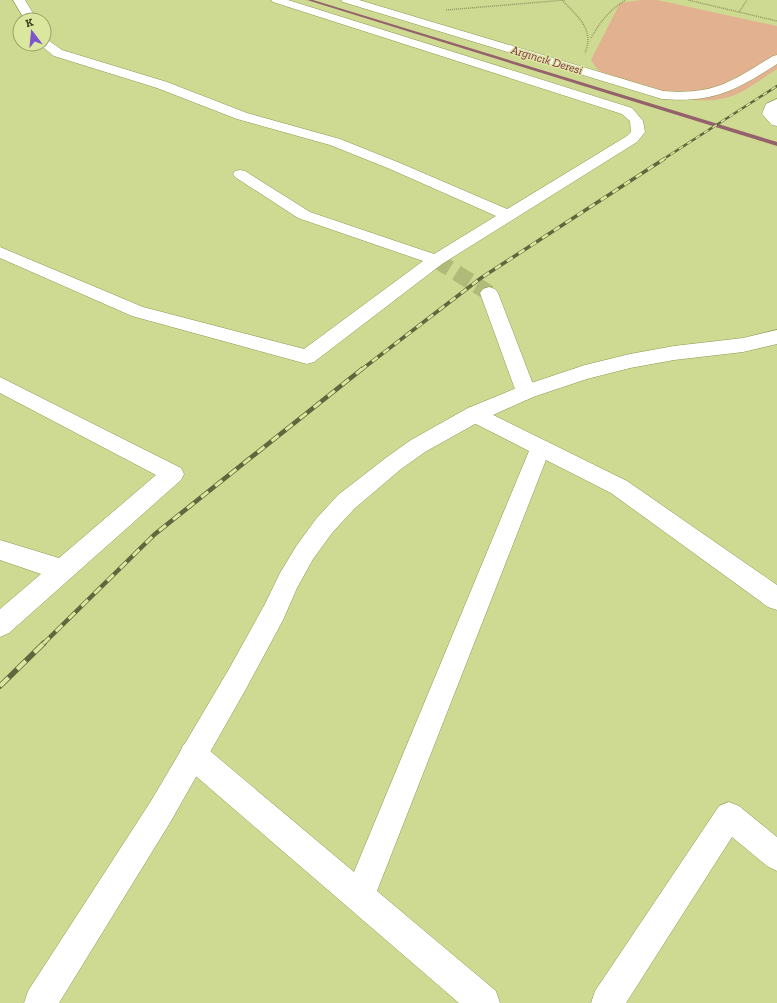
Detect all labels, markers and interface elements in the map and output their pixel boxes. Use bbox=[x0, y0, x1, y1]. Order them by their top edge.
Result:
north arrow bbox=[12, 12, 52, 52]
text: K bbox=[24, 15, 35, 30]
water label: Argıncık Deresi bbox=[509, 42, 585, 78]

